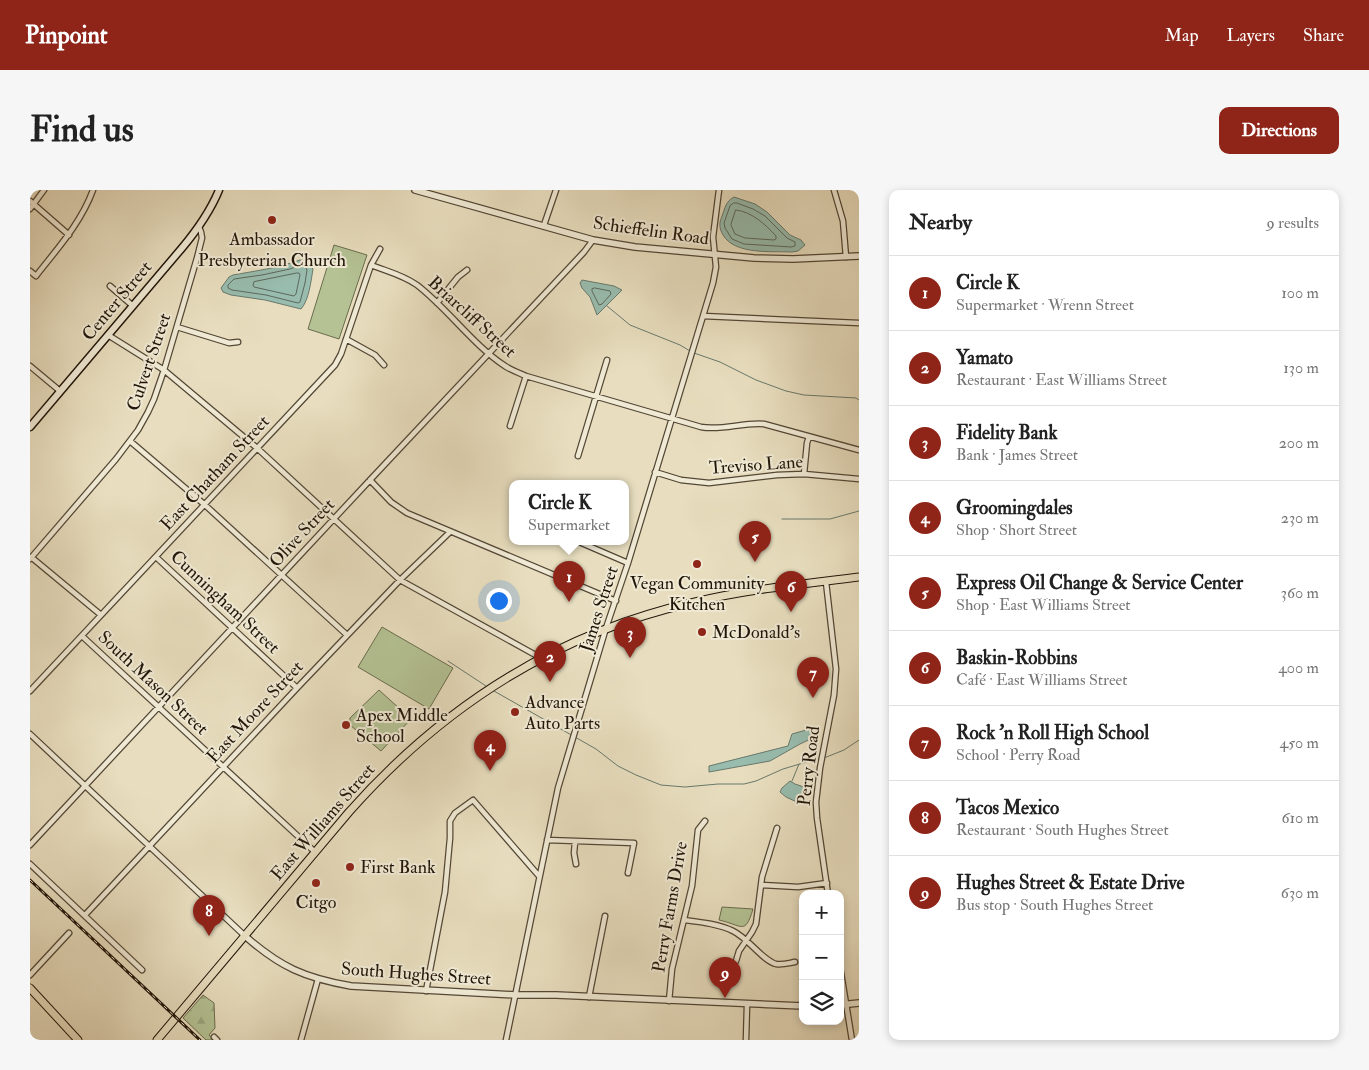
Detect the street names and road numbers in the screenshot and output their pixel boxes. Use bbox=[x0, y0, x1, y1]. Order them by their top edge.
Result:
street label: Schieffelin Road bbox=[592, 211, 711, 251]
street label: Center Street bbox=[77, 256, 157, 346]
street label: Briarcliff Street bbox=[423, 271, 521, 363]
street label: Culvert Street bbox=[122, 310, 176, 414]
street label: East Chatham Street bbox=[155, 410, 275, 536]
street label: Treviso Lane bbox=[708, 450, 804, 480]
street label: Olive Street bbox=[264, 494, 340, 572]
street label: Cunningham Street bbox=[165, 545, 285, 659]
street label: James Street bbox=[574, 563, 624, 656]
street label: South Mason Street bbox=[93, 626, 213, 740]
street label: East Moore Street bbox=[202, 656, 309, 768]
street label: Perry Road bbox=[793, 725, 825, 807]
street label: East Williams Street bbox=[266, 758, 380, 885]
street label: Perry Farms Drive bbox=[647, 839, 693, 974]
street label: South Hughes Street bbox=[340, 957, 492, 991]

